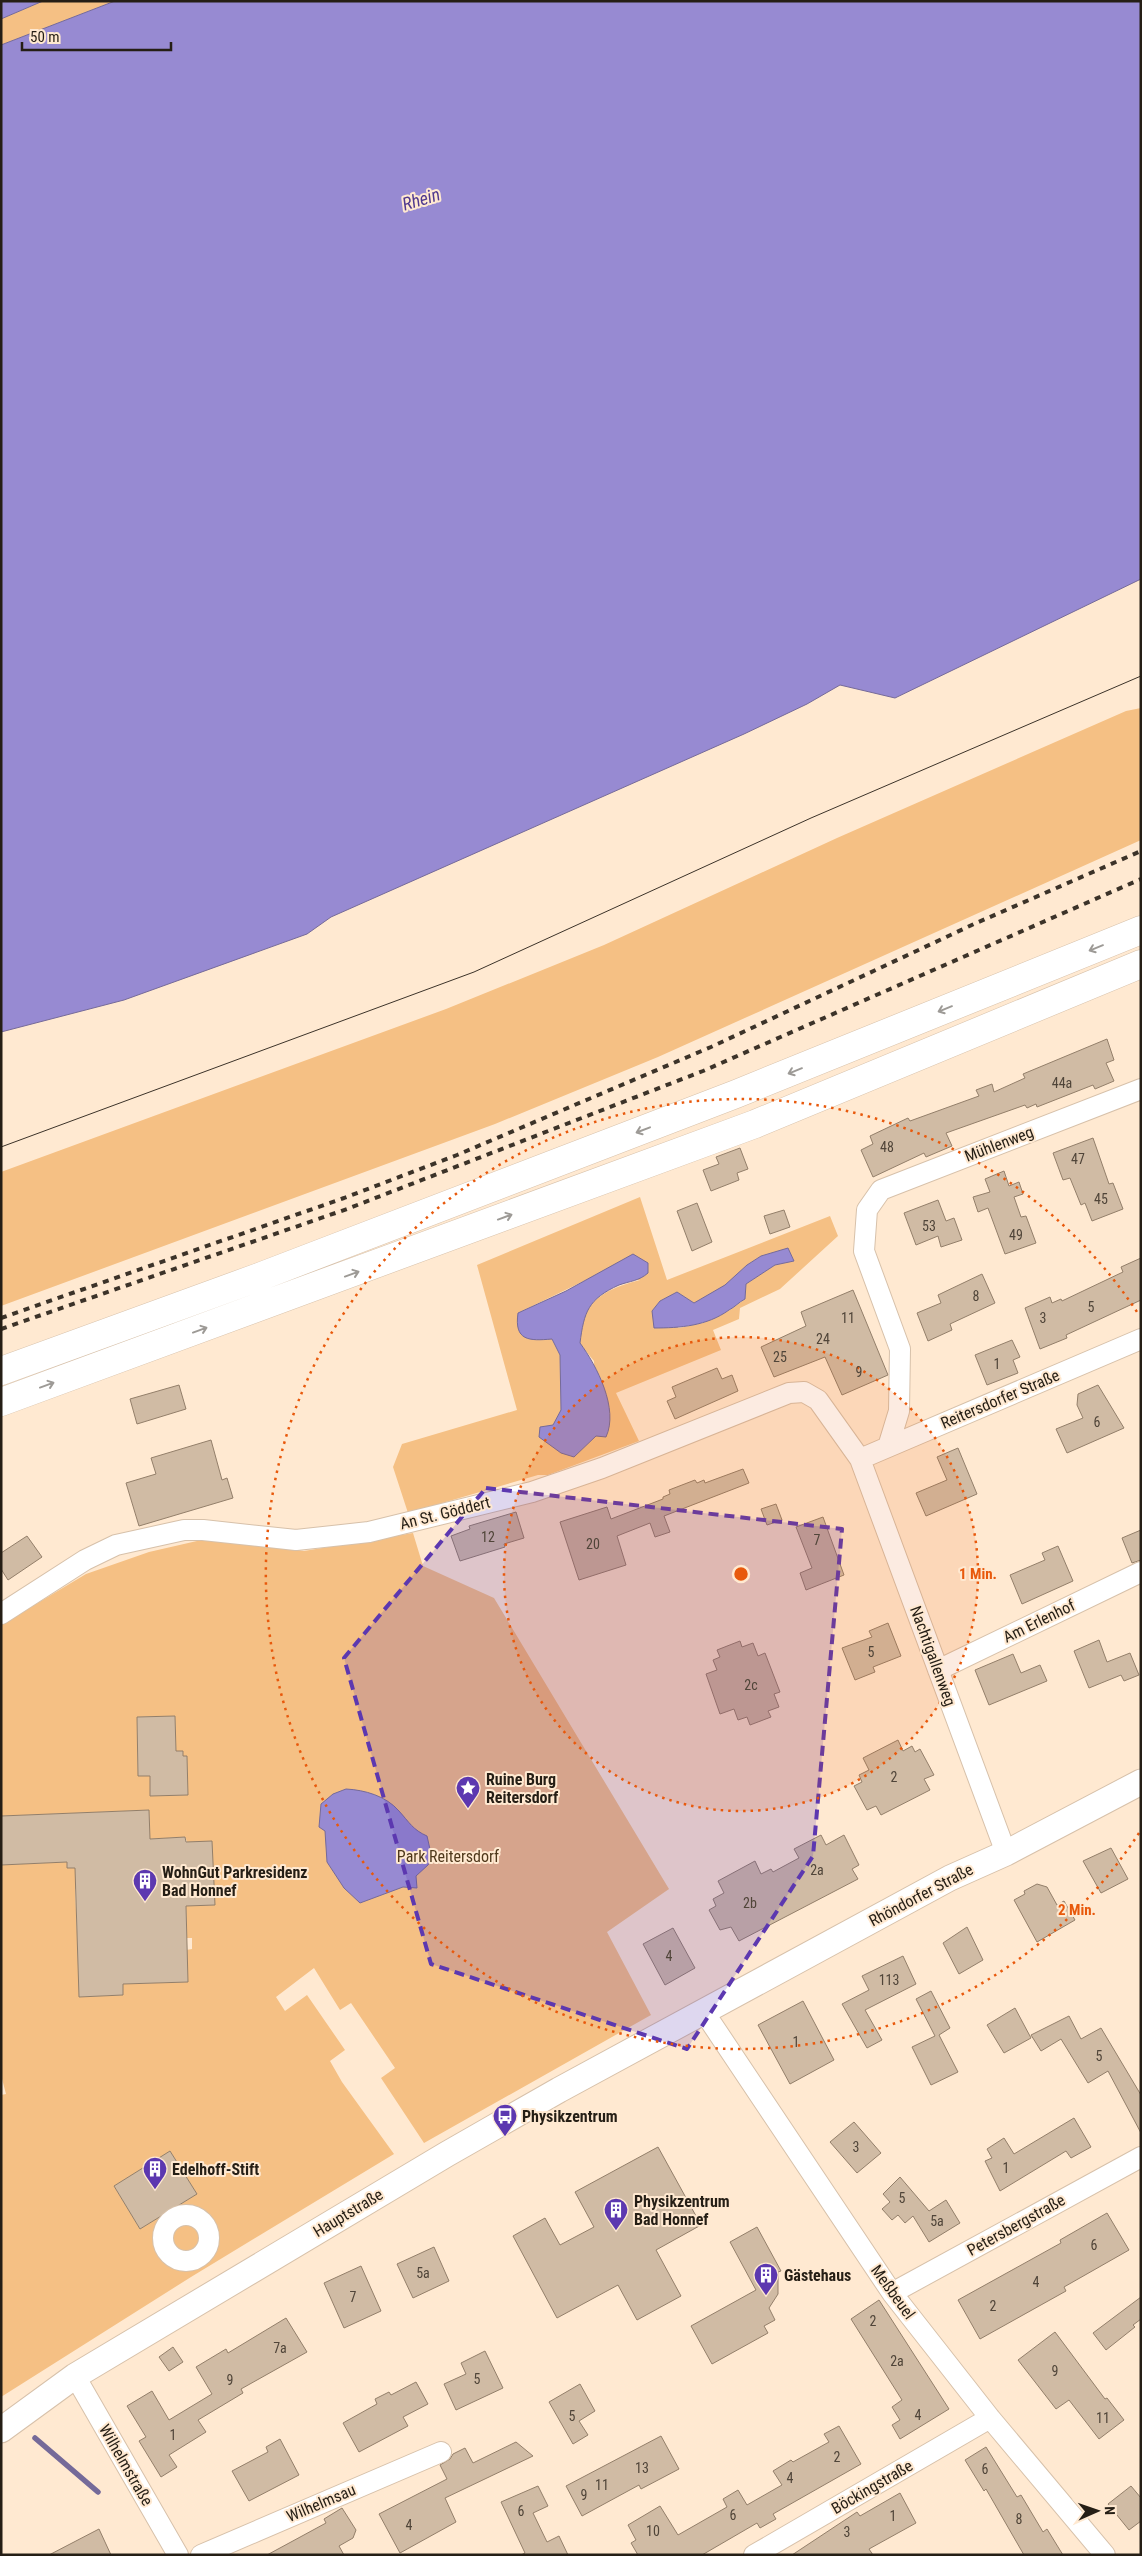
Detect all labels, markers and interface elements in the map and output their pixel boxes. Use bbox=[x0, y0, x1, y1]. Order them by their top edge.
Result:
scale bar bbox=[22, 20, 171, 52]
text: 50 m bbox=[30, 28, 60, 46]
water label: Rhein bbox=[400, 183, 442, 215]
one-way arrow bbox=[1088, 944, 1104, 953]
one-way arrow bbox=[938, 1005, 953, 1015]
one-way arrow bbox=[787, 1067, 802, 1076]
house number: 44a bbox=[1052, 1075, 1072, 1091]
street label: Mühlenweg bbox=[962, 1122, 1036, 1166]
one-way arrow bbox=[636, 1126, 652, 1135]
house number: 48 bbox=[880, 1139, 894, 1155]
house number: 47 bbox=[1071, 1151, 1085, 1167]
house number: 45 bbox=[1094, 1191, 1108, 1207]
one-way arrow bbox=[496, 1212, 512, 1221]
house number: 53 bbox=[922, 1218, 936, 1234]
house number: 49 bbox=[1009, 1227, 1023, 1243]
one-way arrow bbox=[344, 1269, 359, 1278]
house number: 8 bbox=[973, 1288, 980, 1304]
house number: 5 bbox=[1088, 1299, 1095, 1315]
house number: 11 bbox=[841, 1310, 855, 1326]
house number: 3 bbox=[1040, 1310, 1046, 1326]
one-way arrow bbox=[192, 1325, 207, 1334]
house number: 24 bbox=[816, 1331, 830, 1347]
house number: 25 bbox=[773, 1349, 787, 1365]
house number: 1 bbox=[994, 1356, 1000, 1372]
house number: 9 bbox=[856, 1364, 862, 1380]
street label: Reitersdorfer Straße bbox=[938, 1365, 1062, 1433]
one-way arrow bbox=[39, 1380, 54, 1389]
house number: 6 bbox=[1094, 1414, 1101, 1430]
street label: An St. Göddert bbox=[398, 1493, 492, 1533]
house number: 12 bbox=[481, 1529, 495, 1545]
house number: 7 bbox=[814, 1532, 821, 1548]
house number: 20 bbox=[586, 1536, 600, 1552]
centre of rings bbox=[732, 1565, 750, 1583]
text: 1 Min. bbox=[959, 1565, 997, 1583]
street label: Am Erlenhof bbox=[1000, 1595, 1078, 1647]
street label: Nachtigallenweg bbox=[906, 1603, 960, 1709]
house number: 5 bbox=[868, 1644, 875, 1660]
house number: 2c bbox=[744, 1677, 758, 1693]
house number: 2 bbox=[891, 1769, 898, 1785]
place label: Ruine Burg Reitersdorf bbox=[486, 1770, 559, 1807]
place icon: Ruine Burg Reitersdorf bbox=[455, 1775, 481, 1809]
park label: Park Reitersdorf bbox=[397, 1847, 499, 1866]
street label: Rhöndorfer Straße bbox=[866, 1860, 976, 1930]
house number: 2a bbox=[810, 1862, 824, 1878]
place label: WohnGut Parkresidenz Bad Honnef bbox=[162, 1863, 308, 1900]
building icon: WohnGut Parkresidenz Bad Honnef bbox=[132, 1868, 158, 1902]
house number: 2b bbox=[743, 1895, 757, 1911]
text: 2 Min. bbox=[1058, 1901, 1096, 1919]
house number: 4 bbox=[666, 1948, 673, 1964]
house number: 113 bbox=[879, 1972, 899, 1988]
house number: 1 bbox=[793, 2034, 799, 2050]
house number: 5 bbox=[1096, 2048, 1103, 2064]
bus stop icon: Physikzentrum bbox=[492, 2103, 518, 2137]
place label: Physikzentrum bbox=[522, 2107, 618, 2126]
house number: 3 bbox=[853, 2139, 859, 2155]
building icon: Edelhoff-Stift bbox=[142, 2156, 168, 2190]
place label: Edelhoff-Stift bbox=[172, 2160, 259, 2179]
house number: 1 bbox=[1003, 2160, 1009, 2176]
street label: Hauptstraße bbox=[310, 2185, 386, 2241]
house number: 5 bbox=[899, 2190, 906, 2206]
street label: Petersbergstraße bbox=[964, 2190, 1068, 2260]
place label: Physikzentrum Bad Honnef bbox=[634, 2192, 730, 2229]
building icon: Physikzentrum Bad Honnef bbox=[603, 2197, 629, 2231]
house number: 5a bbox=[930, 2213, 944, 2229]
house number: 6 bbox=[1091, 2237, 1098, 2253]
street label: Meßbeuel bbox=[867, 2261, 919, 2323]
building icon: Gästehaus bbox=[753, 2262, 779, 2296]
house number: 5a bbox=[416, 2265, 430, 2281]
place label: Gästehaus bbox=[784, 2266, 851, 2285]
house number: 4 bbox=[1033, 2274, 1040, 2290]
house number: 7 bbox=[350, 2289, 357, 2305]
house number: 2 bbox=[990, 2298, 997, 2314]
house number: 2 bbox=[870, 2313, 877, 2329]
house number: 7a bbox=[273, 2340, 287, 2356]
house number: 2a bbox=[890, 2353, 904, 2369]
house number: 9 bbox=[1052, 2363, 1058, 2379]
house number: 5 bbox=[474, 2371, 481, 2387]
house number: 9 bbox=[227, 2372, 233, 2388]
house number: 4 bbox=[915, 2407, 922, 2423]
house number: 5 bbox=[569, 2408, 576, 2424]
house number: 11 bbox=[1096, 2410, 1110, 2426]
street label: Wilhelmstraße bbox=[95, 2421, 157, 2509]
house number: 1 bbox=[170, 2427, 176, 2443]
house number: 2 bbox=[834, 2449, 841, 2465]
street label: Böckingstraße bbox=[828, 2456, 916, 2518]
house number: 13 bbox=[635, 2460, 649, 2476]
house number: 6 bbox=[982, 2461, 989, 2477]
house number: 4 bbox=[787, 2470, 794, 2486]
house number: 11 bbox=[595, 2477, 609, 2493]
street label: Wilhelmsau bbox=[284, 2480, 358, 2526]
north arrow bbox=[1072, 2486, 1122, 2536]
house number: 9 bbox=[581, 2487, 587, 2503]
house number: 6 bbox=[518, 2503, 525, 2519]
text: N bbox=[1102, 2506, 1118, 2515]
house number: 6 bbox=[730, 2507, 737, 2523]
house number: 1 bbox=[890, 2508, 896, 2524]
house number: 8 bbox=[1016, 2511, 1023, 2527]
house number: 4 bbox=[406, 2517, 413, 2533]
house number: 10 bbox=[646, 2523, 660, 2539]
house number: 3 bbox=[844, 2524, 850, 2540]

